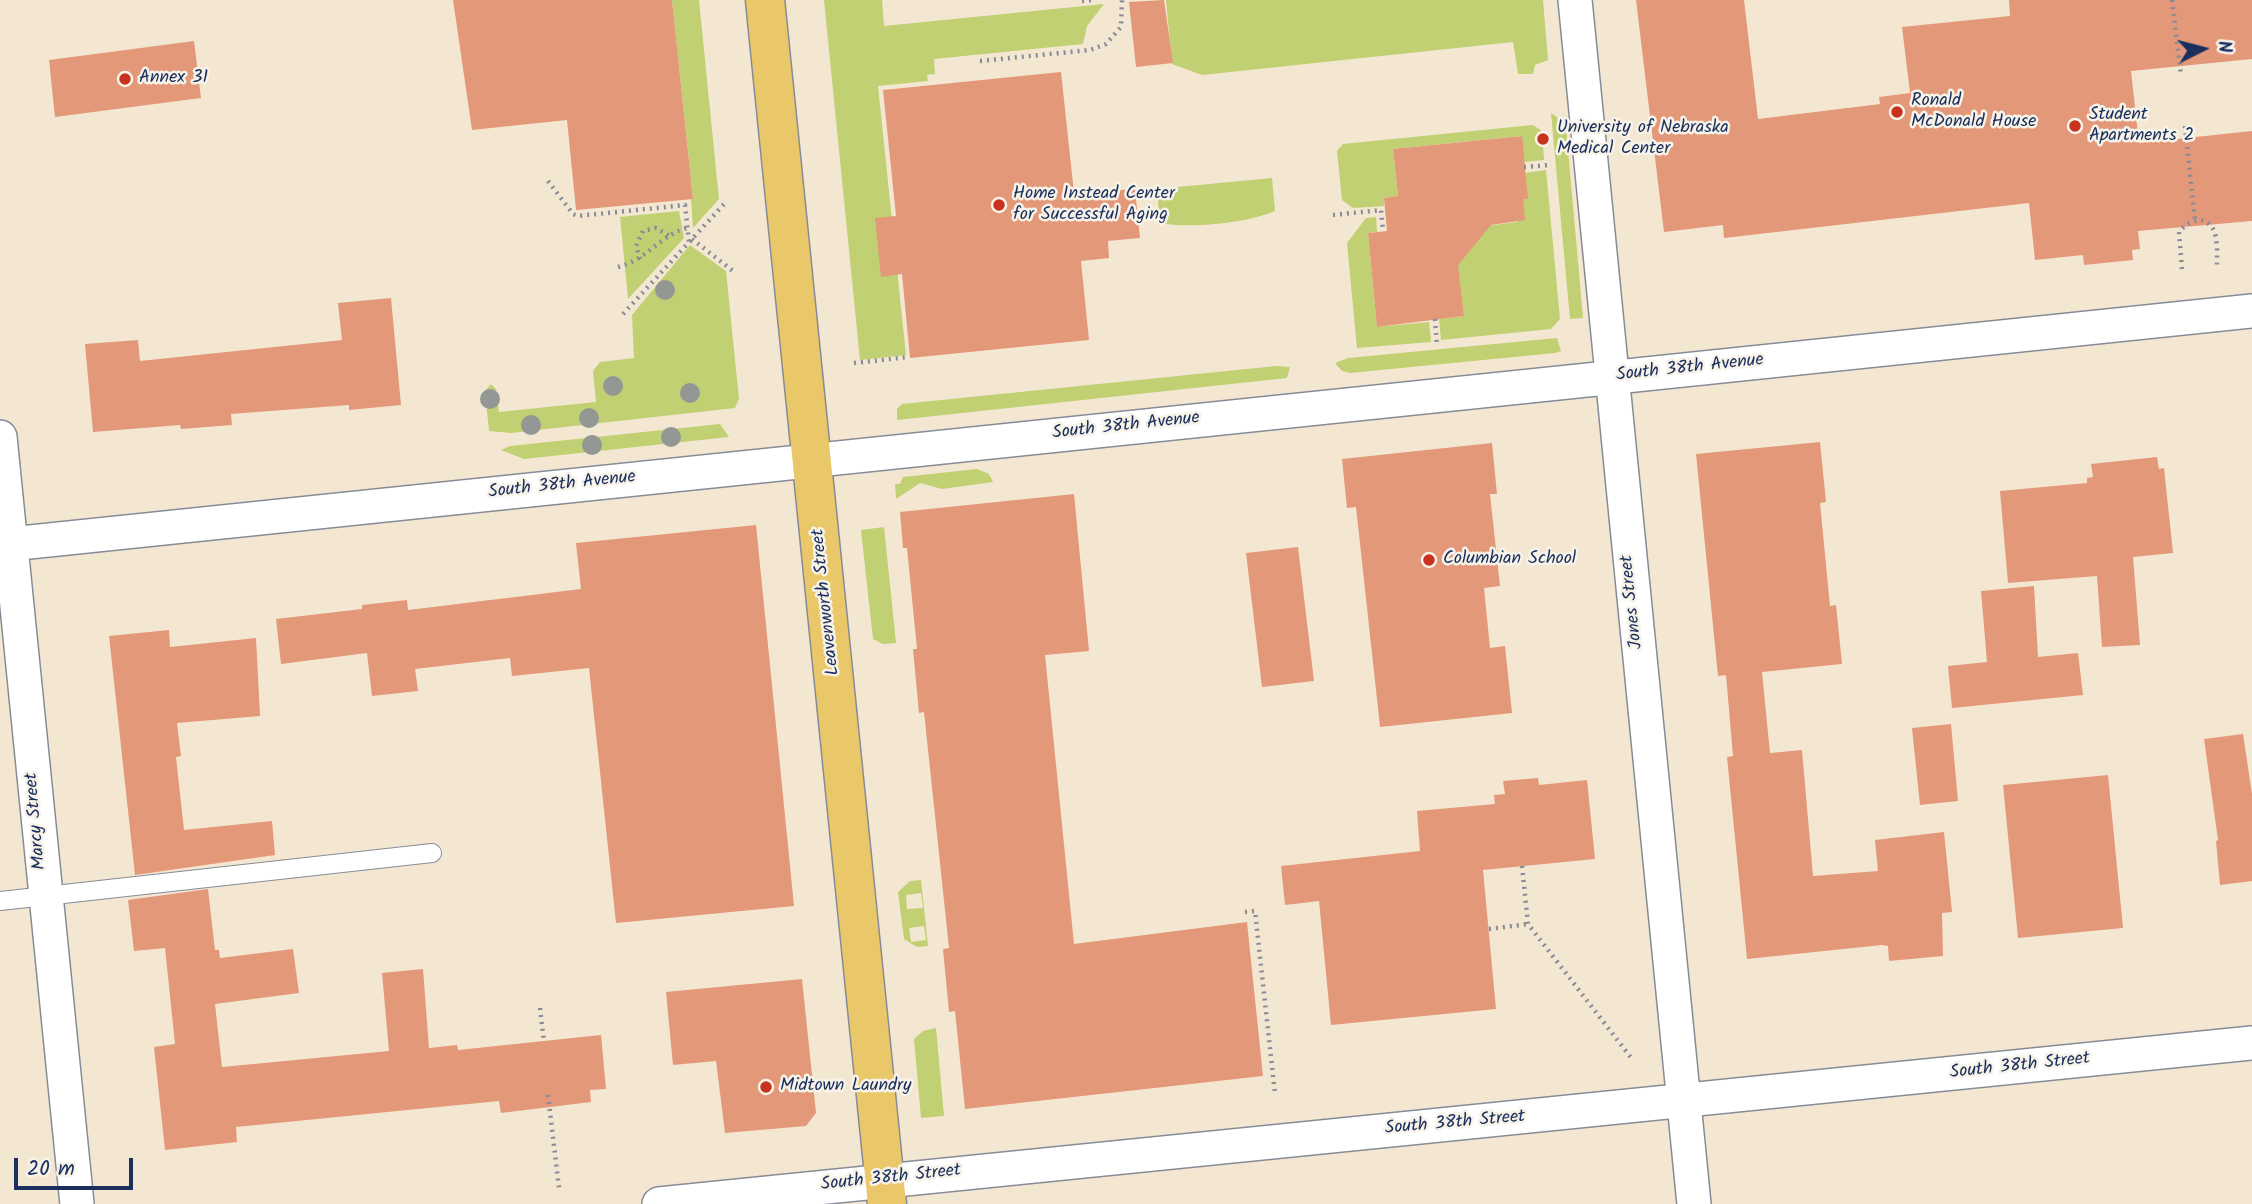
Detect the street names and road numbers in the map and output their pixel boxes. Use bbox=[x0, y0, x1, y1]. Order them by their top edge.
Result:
street label: South 38th Avenue bbox=[1615, 351, 1765, 387]
street label: South 38th Avenue bbox=[1051, 409, 1201, 445]
street label: South 38th Avenue bbox=[487, 468, 637, 504]
street label: Leavenworth Street bbox=[809, 528, 845, 676]
street label: Jones Street bbox=[1617, 554, 1649, 650]
street label: Marcy Street bbox=[22, 771, 52, 871]
street label: South 38th Street bbox=[1949, 1049, 2091, 1085]
street label: South 38th Street bbox=[1384, 1107, 1526, 1141]
street label: South 38th Street bbox=[820, 1161, 962, 1197]

